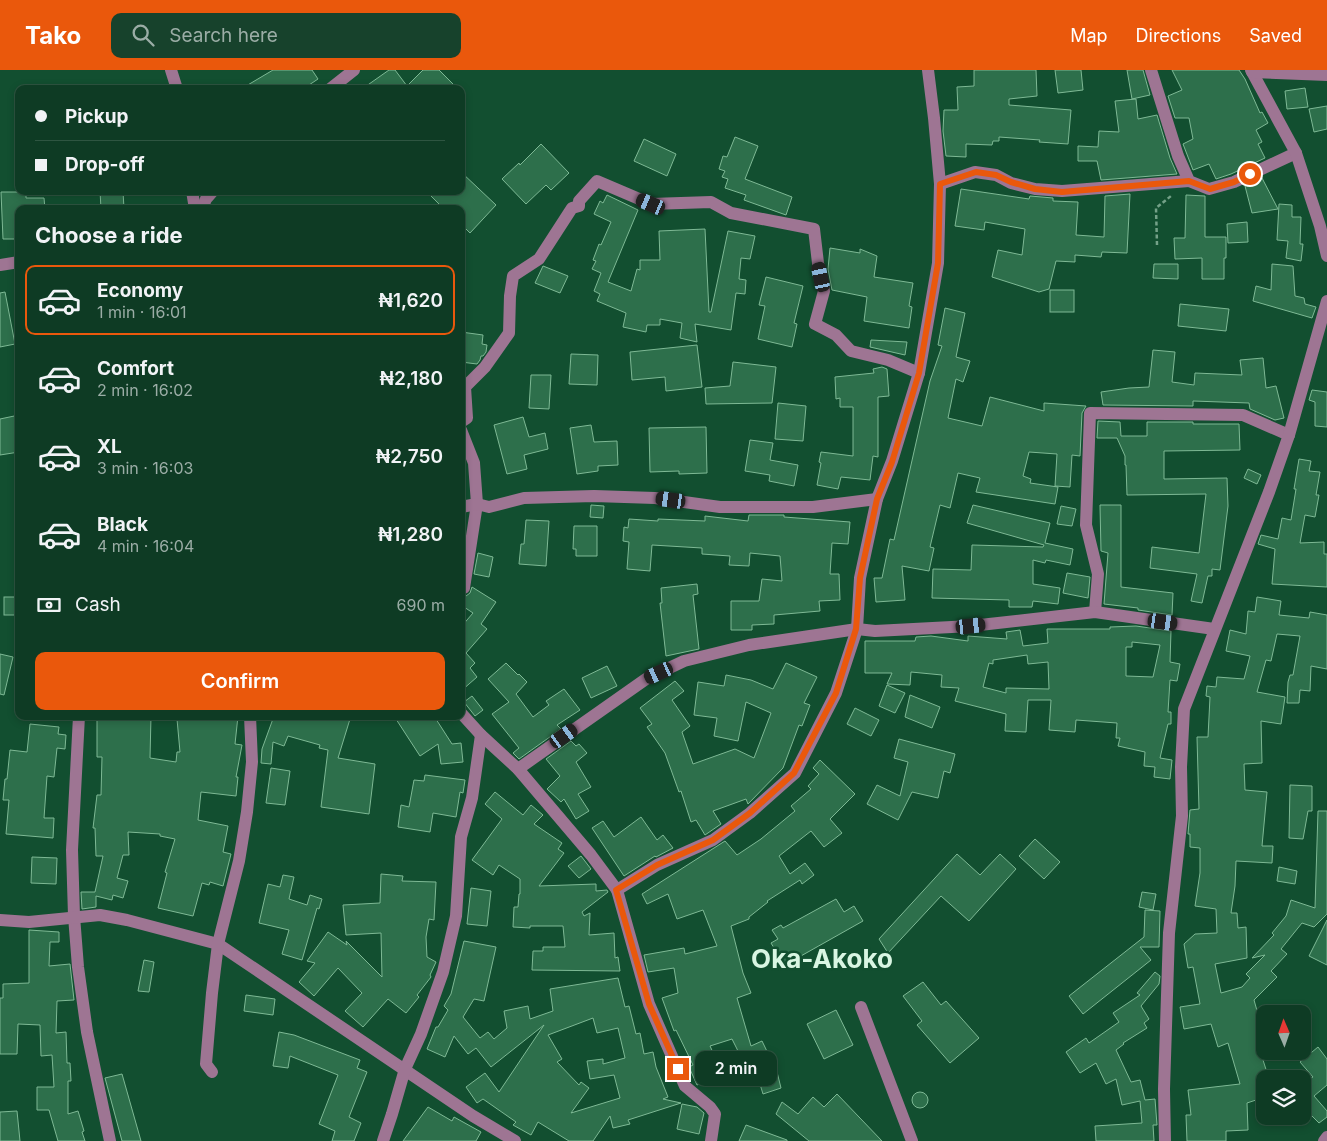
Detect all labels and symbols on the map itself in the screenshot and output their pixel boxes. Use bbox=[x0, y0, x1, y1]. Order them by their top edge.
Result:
route start bbox=[1239, 163, 1261, 185]
car bbox=[634, 191, 667, 217]
car bbox=[810, 261, 831, 293]
car bbox=[655, 490, 686, 510]
car bbox=[1147, 612, 1178, 632]
car bbox=[955, 617, 986, 635]
car bbox=[642, 660, 675, 686]
car bbox=[547, 721, 580, 751]
district label: Oka-Akoko bbox=[751, 943, 893, 974]
north arrow bbox=[1256, 1005, 1311, 1060]
callout: 2 min bbox=[696, 1052, 778, 1086]
route end bbox=[667, 1058, 689, 1080]

